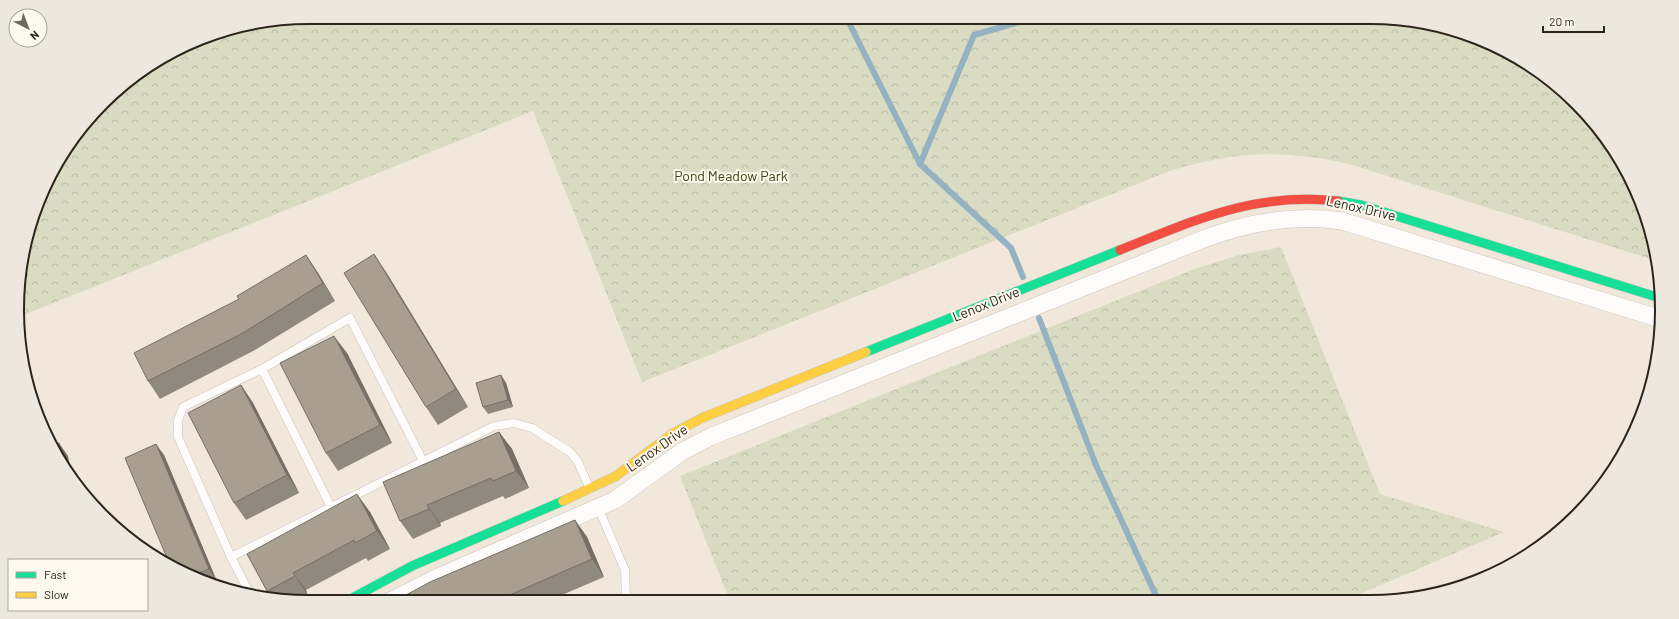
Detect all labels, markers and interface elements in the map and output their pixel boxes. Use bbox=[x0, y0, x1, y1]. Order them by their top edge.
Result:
north arrow bbox=[8, 8, 48, 48]
scale bar bbox=[1543, 8, 1604, 34]
text: 20 m bbox=[1549, 14, 1575, 28]
text: N bbox=[28, 29, 42, 43]
park label: Pond Meadow Park bbox=[674, 167, 788, 184]
street label: Lenox Drive bbox=[1325, 191, 1398, 224]
street label: Lenox Drive bbox=[950, 282, 1022, 325]
street label: Lenox Drive bbox=[623, 420, 691, 475]
legend bbox=[8, 559, 148, 611]
text: Fast bbox=[44, 567, 67, 581]
text: Slow bbox=[44, 587, 69, 601]

